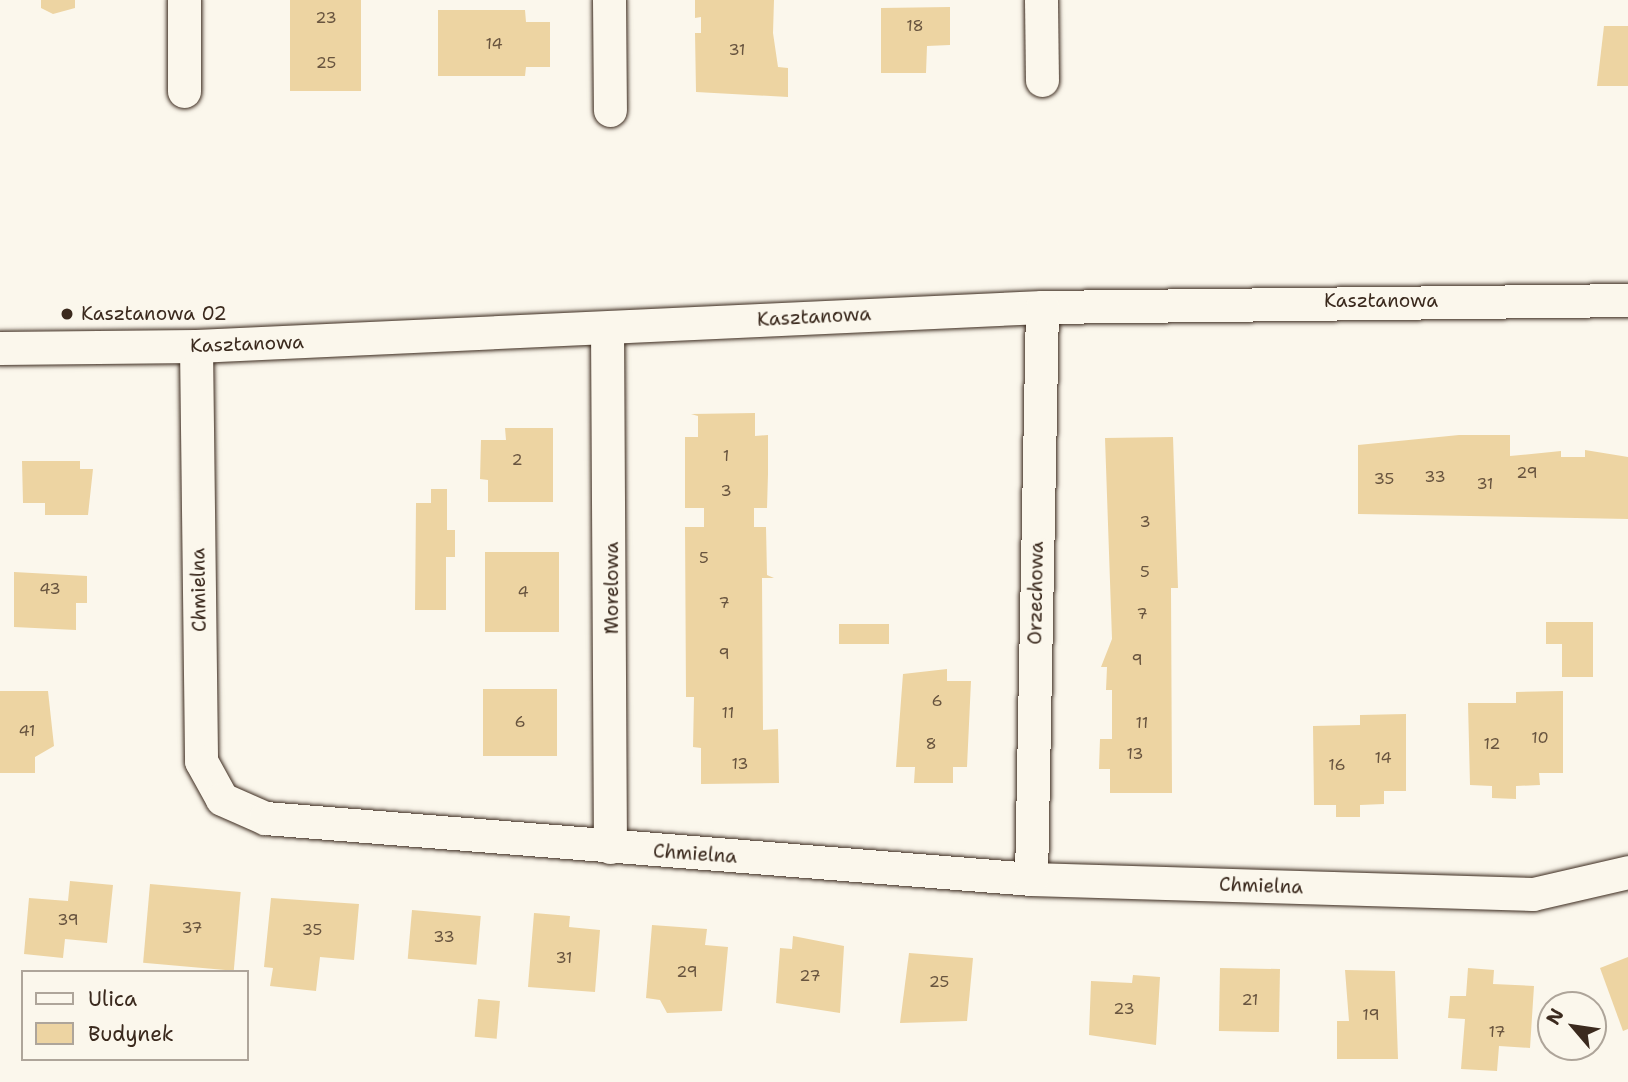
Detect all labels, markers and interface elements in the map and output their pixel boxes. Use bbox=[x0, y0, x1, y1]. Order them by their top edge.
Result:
house number: 23 bbox=[315, 8, 337, 28]
house number: 18 bbox=[906, 16, 924, 36]
house number: 14 bbox=[485, 34, 503, 54]
house number: 31 bbox=[728, 40, 746, 60]
house number: 25 bbox=[316, 53, 336, 73]
street label: Kasztanowa bbox=[1324, 290, 1438, 312]
place label: Kasztanowa 02 bbox=[81, 303, 227, 325]
street label: Kasztanowa bbox=[756, 303, 872, 331]
marker: Kasztanowa 02 bbox=[59, 306, 75, 322]
street label: Kasztanowa bbox=[190, 331, 304, 357]
house number: 1 bbox=[723, 446, 729, 466]
house number: 2 bbox=[511, 450, 523, 470]
house number: 29 bbox=[1516, 463, 1538, 483]
house number: 33 bbox=[1424, 467, 1446, 487]
house number: 35 bbox=[1374, 469, 1394, 489]
house number: 31 bbox=[1476, 474, 1494, 494]
house number: 3 bbox=[720, 481, 732, 501]
house number: 3 bbox=[1139, 512, 1151, 532]
street label: Orzechowa bbox=[1024, 541, 1048, 645]
street label: Morelowa bbox=[601, 542, 623, 634]
street label: Chmielna bbox=[187, 548, 211, 632]
house number: 5 bbox=[699, 548, 709, 568]
house number: 5 bbox=[1140, 562, 1150, 582]
house number: 43 bbox=[39, 579, 61, 599]
house number: 4 bbox=[517, 582, 529, 602]
house number: 7 bbox=[718, 593, 730, 613]
house number: 7 bbox=[1136, 604, 1148, 624]
house number: 9 bbox=[718, 644, 730, 664]
house number: 9 bbox=[1131, 650, 1143, 670]
house number: 6 bbox=[931, 691, 943, 711]
house number: 11 bbox=[722, 703, 734, 723]
house number: 6 bbox=[514, 712, 526, 732]
house number: 11 bbox=[1136, 713, 1148, 733]
house number: 41 bbox=[18, 721, 36, 741]
house number: 10 bbox=[1531, 728, 1549, 748]
house number: 8 bbox=[925, 734, 937, 754]
house number: 12 bbox=[1483, 734, 1501, 754]
house number: 13 bbox=[1126, 744, 1144, 764]
house number: 14 bbox=[1374, 748, 1392, 768]
house number: 13 bbox=[731, 754, 749, 774]
house number: 16 bbox=[1328, 755, 1346, 775]
street label: Chmielna bbox=[652, 840, 738, 868]
street label: Chmielna bbox=[1219, 873, 1303, 899]
house number: 39 bbox=[57, 910, 79, 930]
house number: 37 bbox=[181, 918, 203, 938]
house number: 35 bbox=[302, 920, 322, 940]
house number: 33 bbox=[433, 927, 455, 947]
house number: 31 bbox=[555, 948, 573, 968]
house number: 29 bbox=[676, 962, 698, 982]
house number: 27 bbox=[799, 966, 821, 986]
legend bbox=[21, 970, 248, 1061]
house number: 25 bbox=[929, 972, 949, 992]
text: Ulica bbox=[88, 985, 137, 1013]
house number: 21 bbox=[1241, 990, 1259, 1010]
north arrow bbox=[1537, 991, 1607, 1061]
house number: 23 bbox=[1113, 999, 1135, 1019]
text: N bbox=[1540, 1004, 1570, 1029]
house number: 19 bbox=[1362, 1005, 1380, 1025]
text: Budynek bbox=[88, 1020, 174, 1048]
house number: 17 bbox=[1488, 1022, 1506, 1042]

